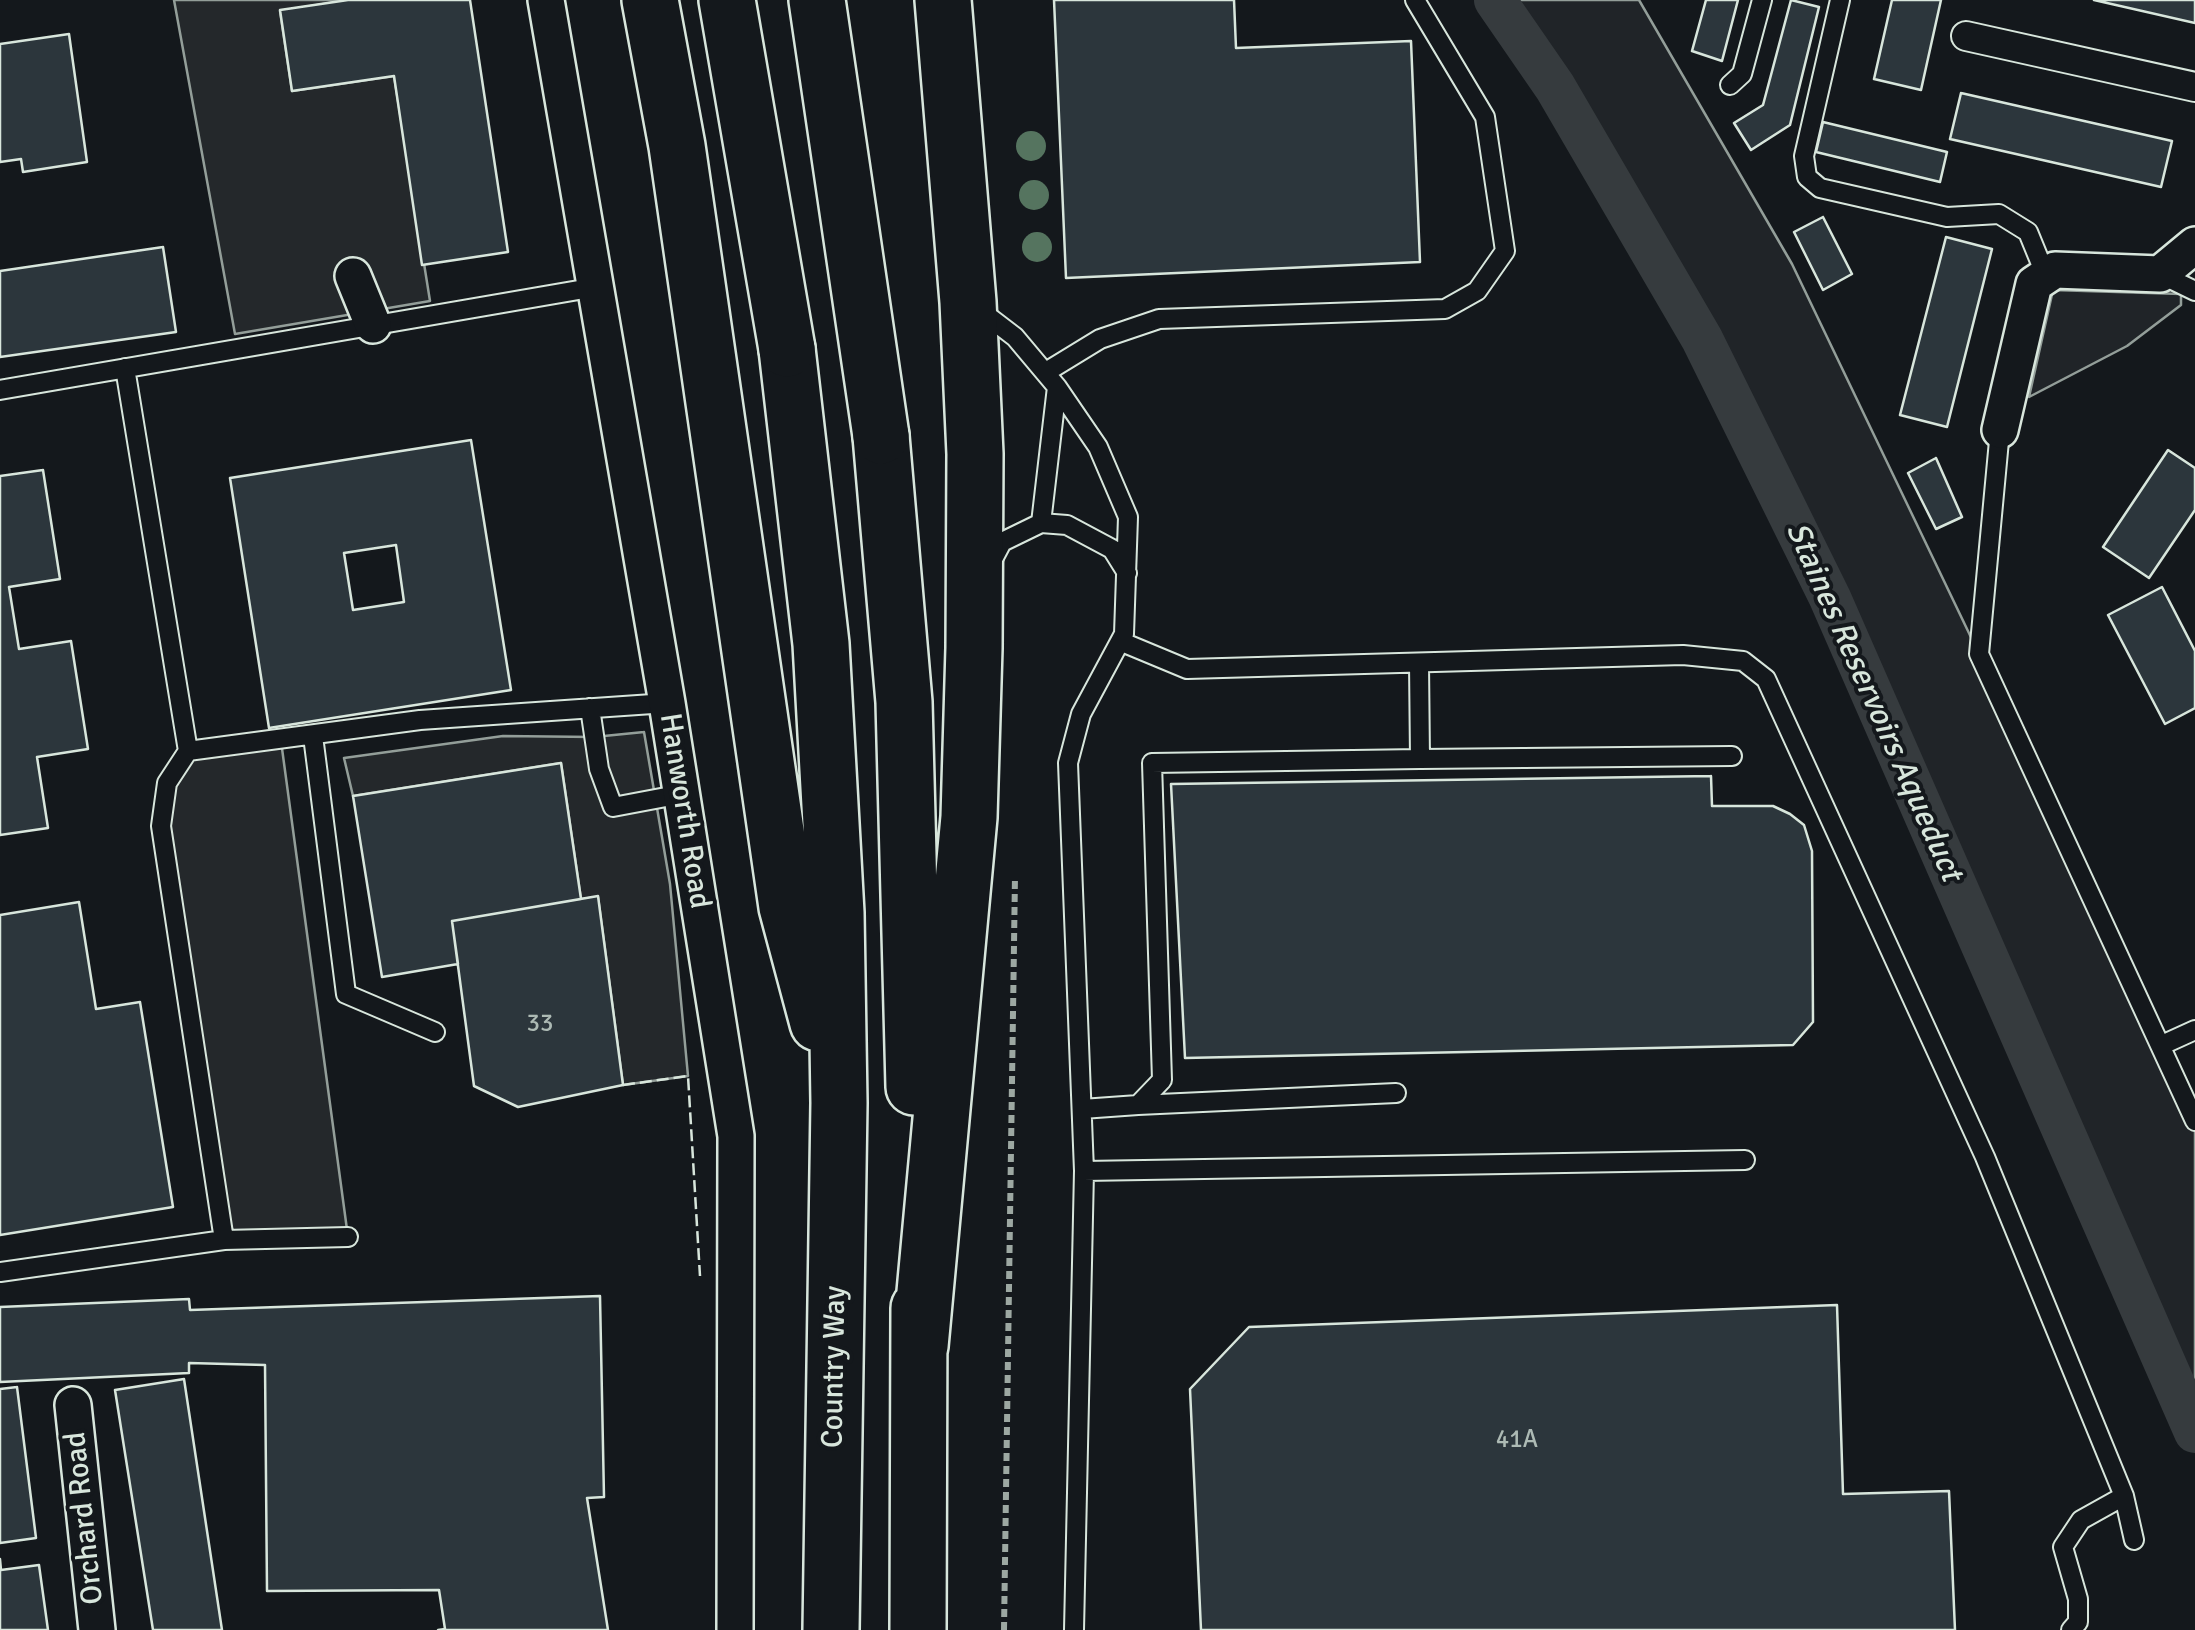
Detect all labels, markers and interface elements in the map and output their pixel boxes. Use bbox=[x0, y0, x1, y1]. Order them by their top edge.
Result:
water label: Staines Reservoirs Aqueduct bbox=[1776, 517, 1970, 887]
street label: Hanworth Road bbox=[651, 711, 717, 911]
house number: 33 bbox=[527, 1009, 553, 1039]
street label: Country Way bbox=[816, 1285, 854, 1449]
house number: 41A bbox=[1496, 1425, 1538, 1455]
street label: Orchard Road bbox=[58, 1430, 112, 1606]

